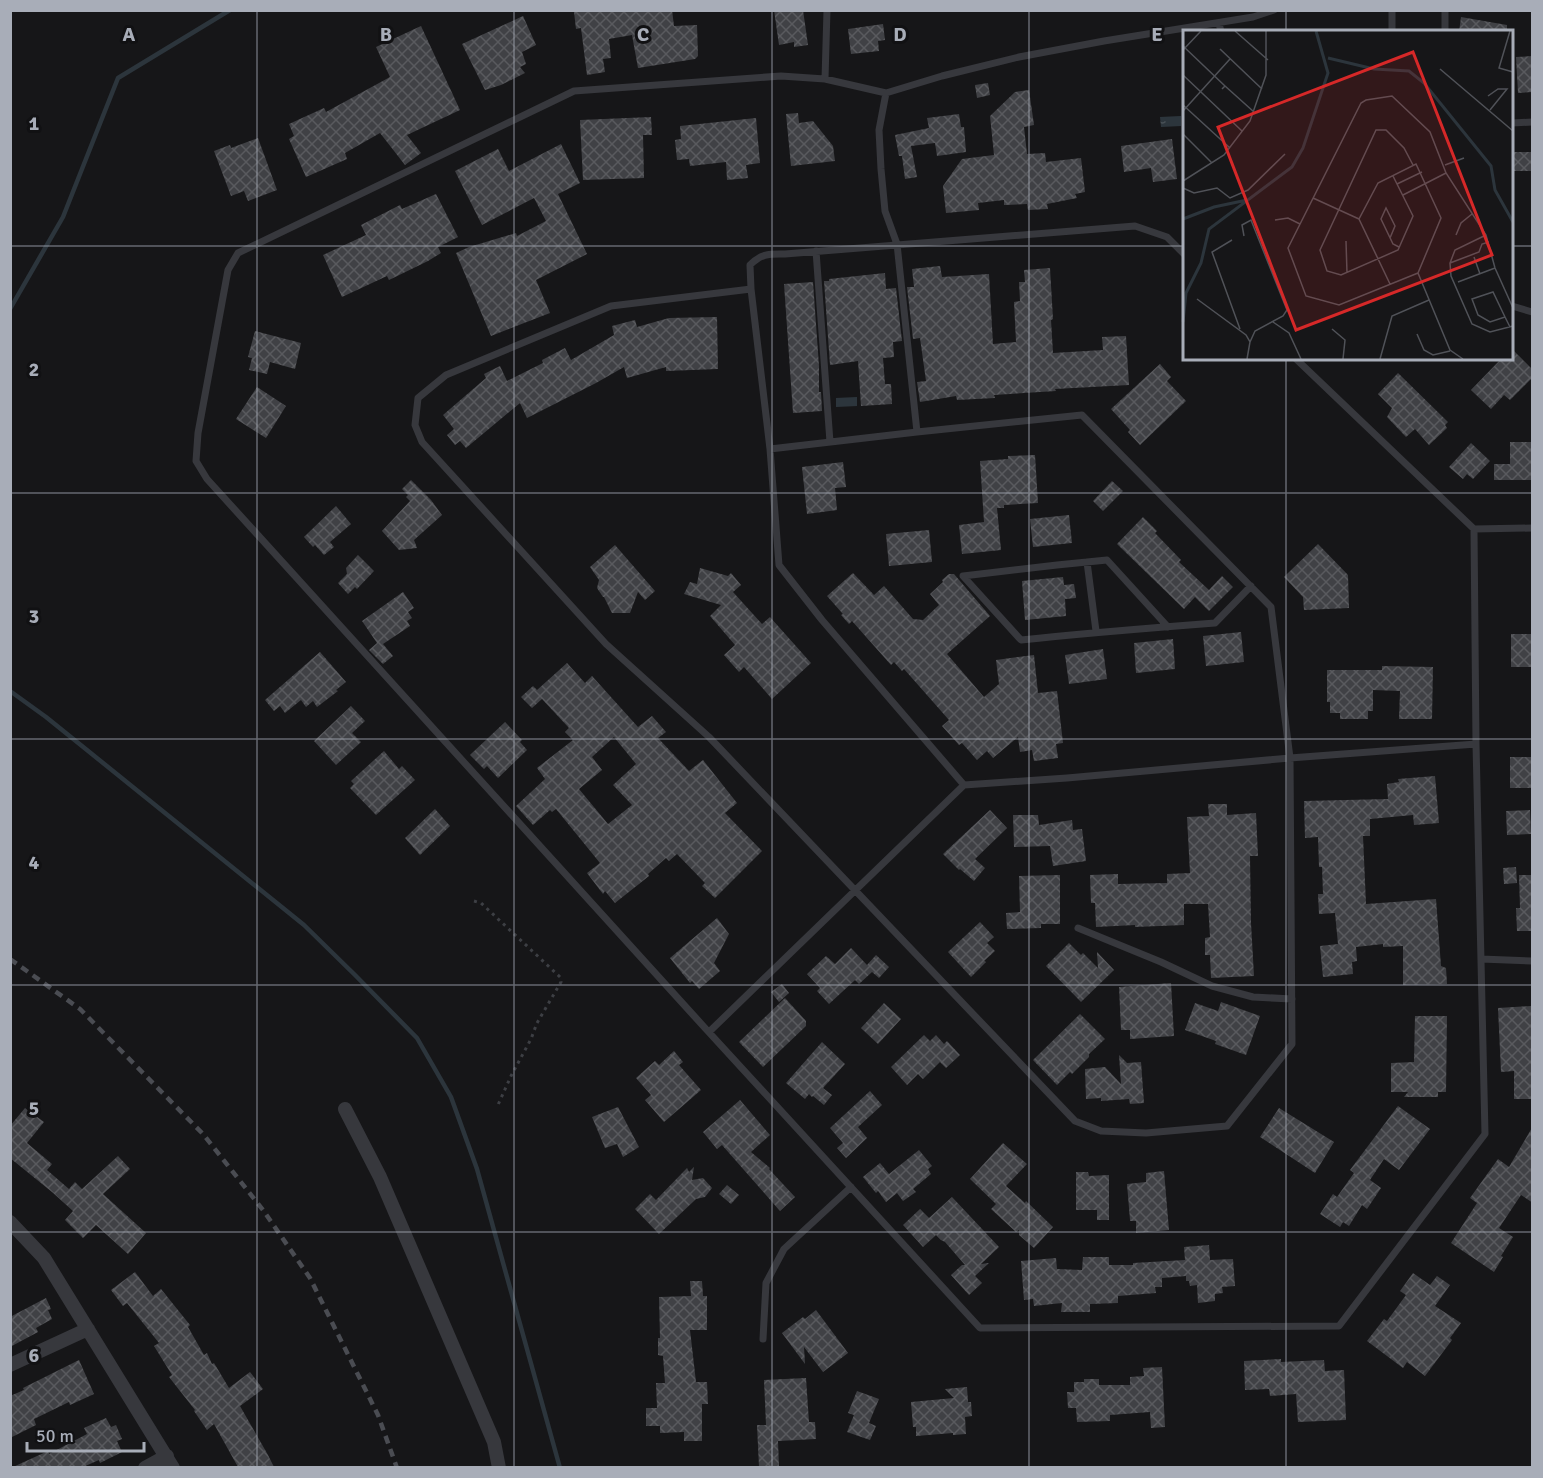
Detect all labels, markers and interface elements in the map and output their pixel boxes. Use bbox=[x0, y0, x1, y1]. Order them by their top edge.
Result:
text: A bbox=[123, 22, 136, 47]
text: B bbox=[380, 22, 392, 47]
text: C bbox=[637, 22, 649, 47]
text: D bbox=[893, 22, 907, 47]
text: E bbox=[1151, 22, 1163, 47]
inset map bbox=[1183, 30, 1513, 360]
text: 1 bbox=[29, 111, 40, 136]
text: 2 bbox=[29, 357, 39, 382]
text: 3 bbox=[29, 604, 39, 629]
text: 4 bbox=[29, 850, 40, 875]
text: 5 bbox=[29, 1096, 39, 1121]
text: 6 bbox=[29, 1343, 40, 1368]
scale bar bbox=[27, 1415, 144, 1453]
text: 50 m bbox=[36, 1425, 74, 1447]

